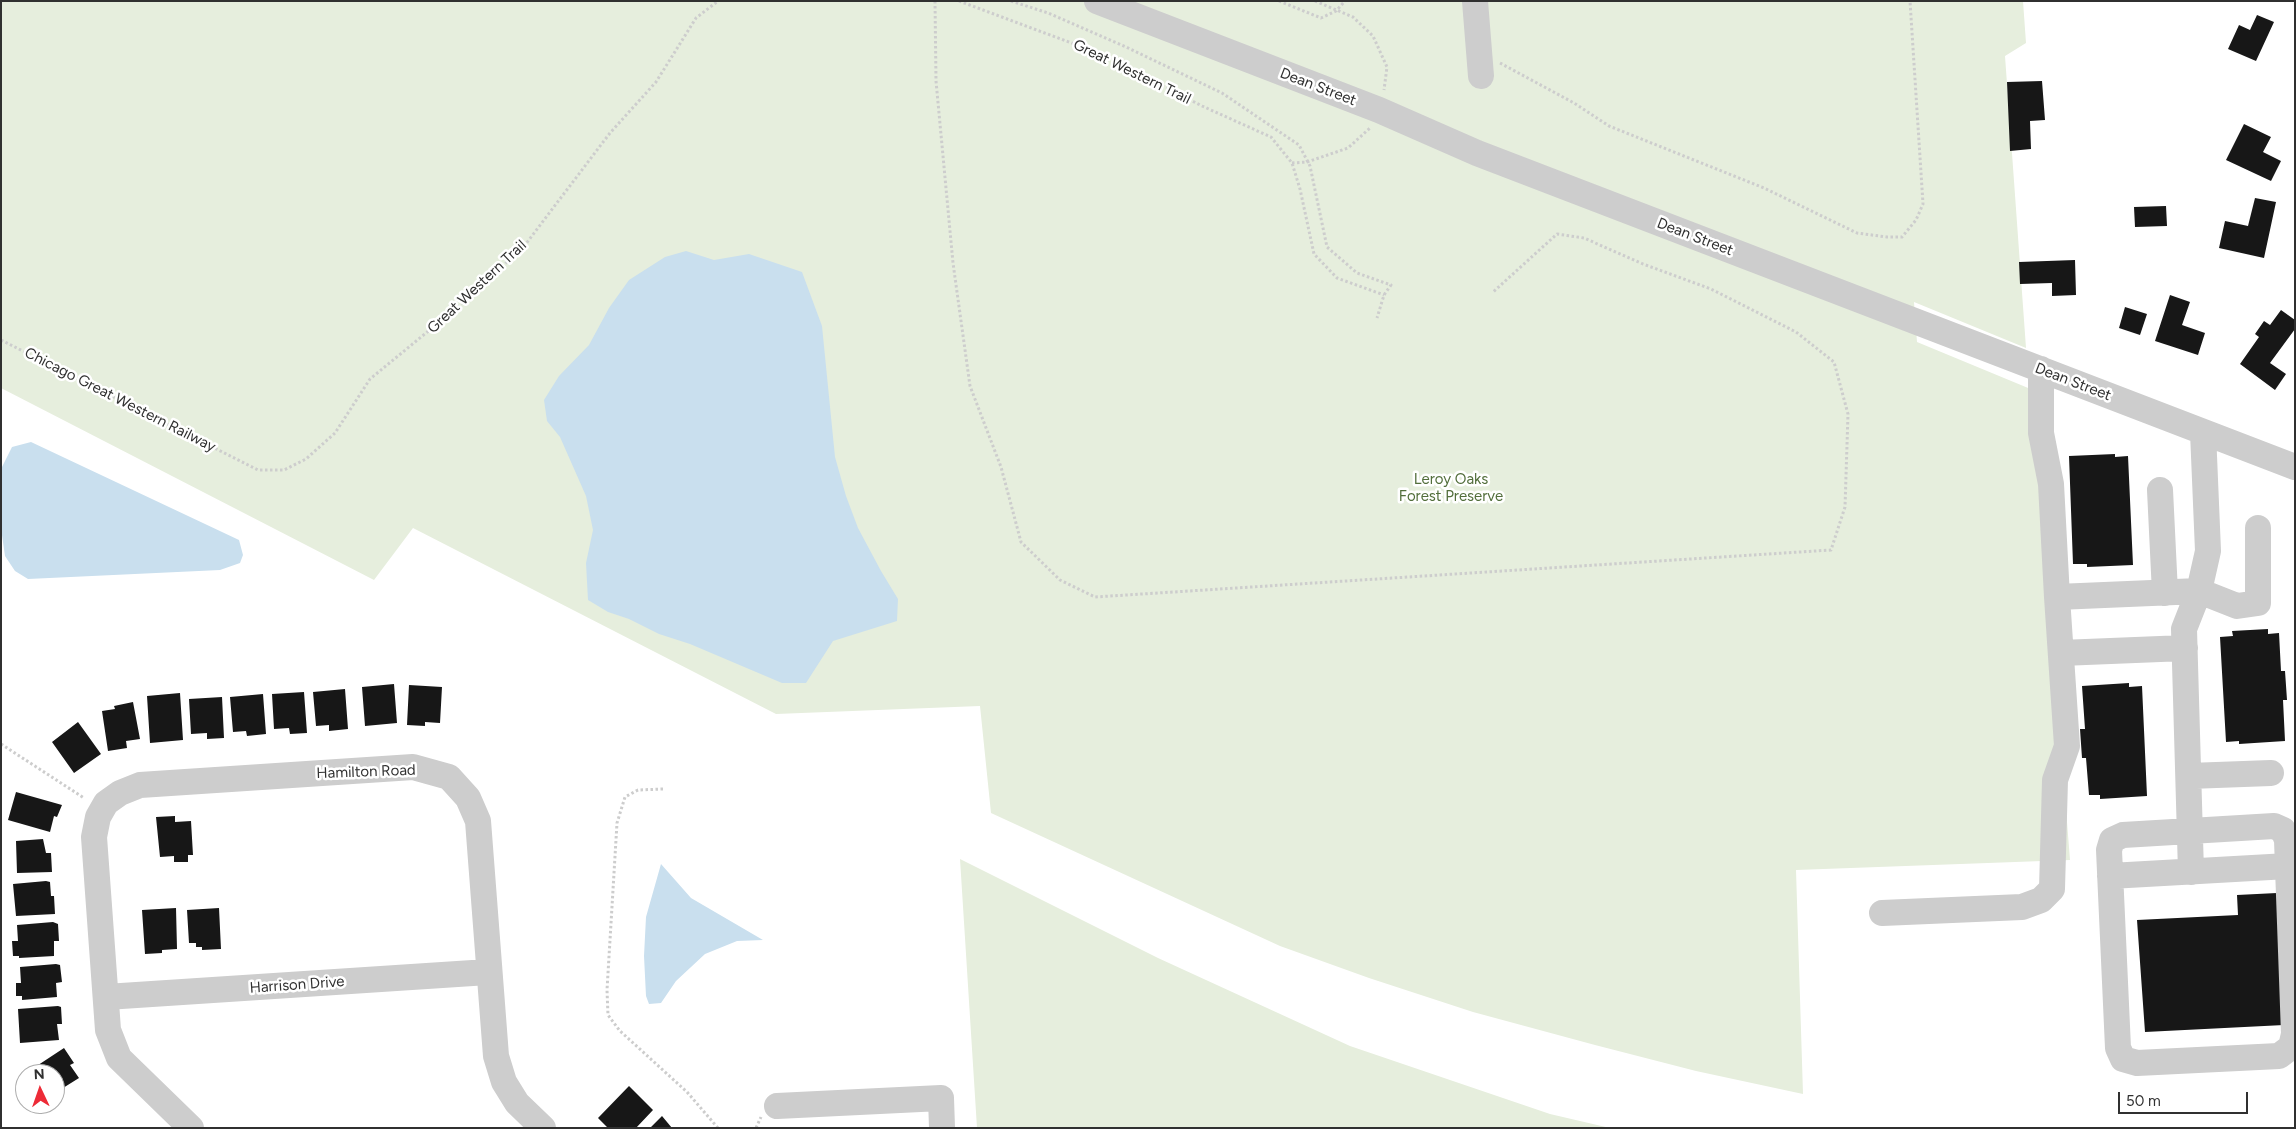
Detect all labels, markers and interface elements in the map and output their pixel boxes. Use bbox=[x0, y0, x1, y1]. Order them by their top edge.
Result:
street label: Great Western Trail bbox=[1070, 36, 1194, 108]
street label: Dean Street bbox=[1277, 64, 1359, 110]
street label: Dean Street bbox=[1654, 214, 1736, 260]
street label: Great Western Trail bbox=[424, 237, 530, 337]
street label: Chicago Great Western Railway bbox=[21, 344, 219, 456]
street label: Dean Street bbox=[2032, 359, 2114, 405]
park label: Leroy Oaks Forest Preserve bbox=[1399, 471, 1503, 506]
street label: Hamilton Road bbox=[316, 761, 416, 783]
street label: Harrison Drive bbox=[249, 973, 345, 997]
north arrow bbox=[15, 1064, 65, 1114]
text: N bbox=[33, 1066, 45, 1083]
scale bar bbox=[2121, 1082, 2251, 1114]
text: 50 m bbox=[2126, 1092, 2161, 1110]

